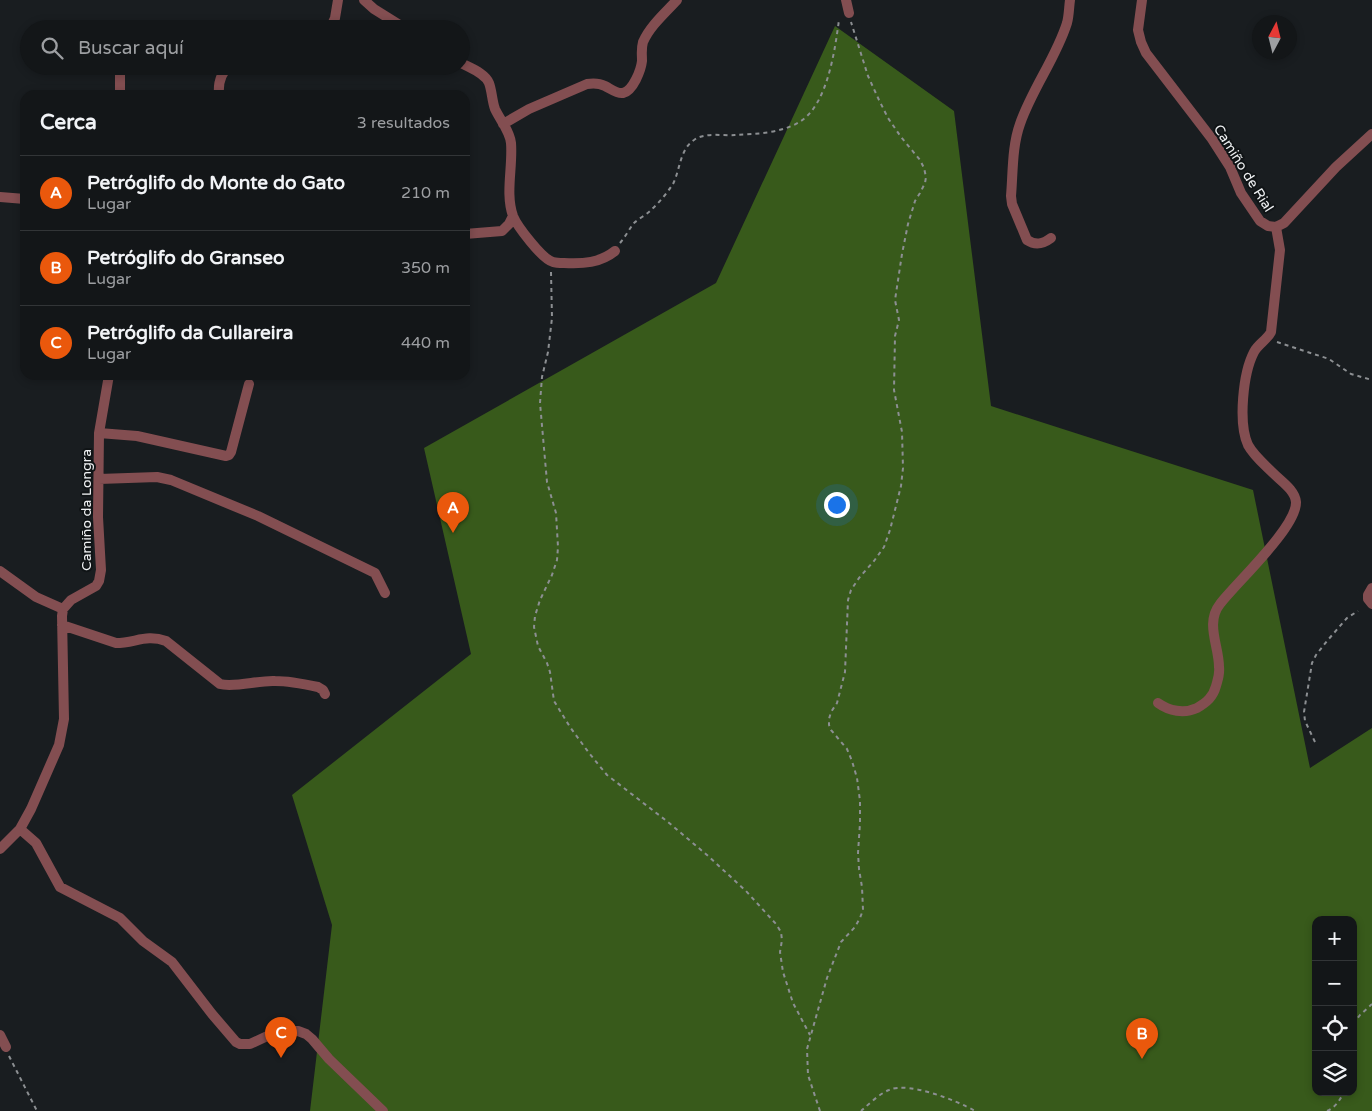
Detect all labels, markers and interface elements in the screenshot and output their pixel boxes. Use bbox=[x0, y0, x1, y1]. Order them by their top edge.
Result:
north arrow bbox=[1252, 15, 1297, 60]
search box bbox=[20, 20, 470, 75]
icon: search bbox=[38, 34, 66, 62]
text: Buscar aquí bbox=[78, 37, 184, 59]
text: Cerca bbox=[40, 110, 97, 135]
text: 3 resultados bbox=[357, 113, 450, 133]
street label: Camiño de Rial bbox=[1210, 121, 1277, 215]
text: Petróglifo do Monte do Gato bbox=[87, 172, 345, 194]
text: A bbox=[50, 183, 62, 203]
text: 210 m bbox=[401, 183, 450, 203]
text: Lugar bbox=[87, 194, 131, 214]
text: Petróglifo do Granseo bbox=[87, 247, 285, 269]
text: B bbox=[50, 258, 62, 278]
text: 350 m bbox=[401, 258, 450, 278]
text: Lugar bbox=[87, 269, 131, 289]
text: Petróglifo da Cullareira bbox=[87, 322, 293, 344]
text: C bbox=[50, 333, 62, 353]
text: 440 m bbox=[401, 333, 450, 353]
text: Lugar bbox=[87, 344, 131, 364]
street label: Camiño da Longra bbox=[78, 449, 95, 571]
pin: A bbox=[437, 492, 469, 533]
your location bbox=[824, 492, 850, 518]
map controls bbox=[1312, 916, 1357, 1096]
button: + bbox=[1312, 916, 1357, 961]
button: − bbox=[1312, 961, 1357, 1006]
button: locate bbox=[1312, 1006, 1357, 1051]
pin: C bbox=[265, 1017, 297, 1058]
pin: B bbox=[1126, 1018, 1158, 1059]
button: layers bbox=[1312, 1051, 1357, 1096]

